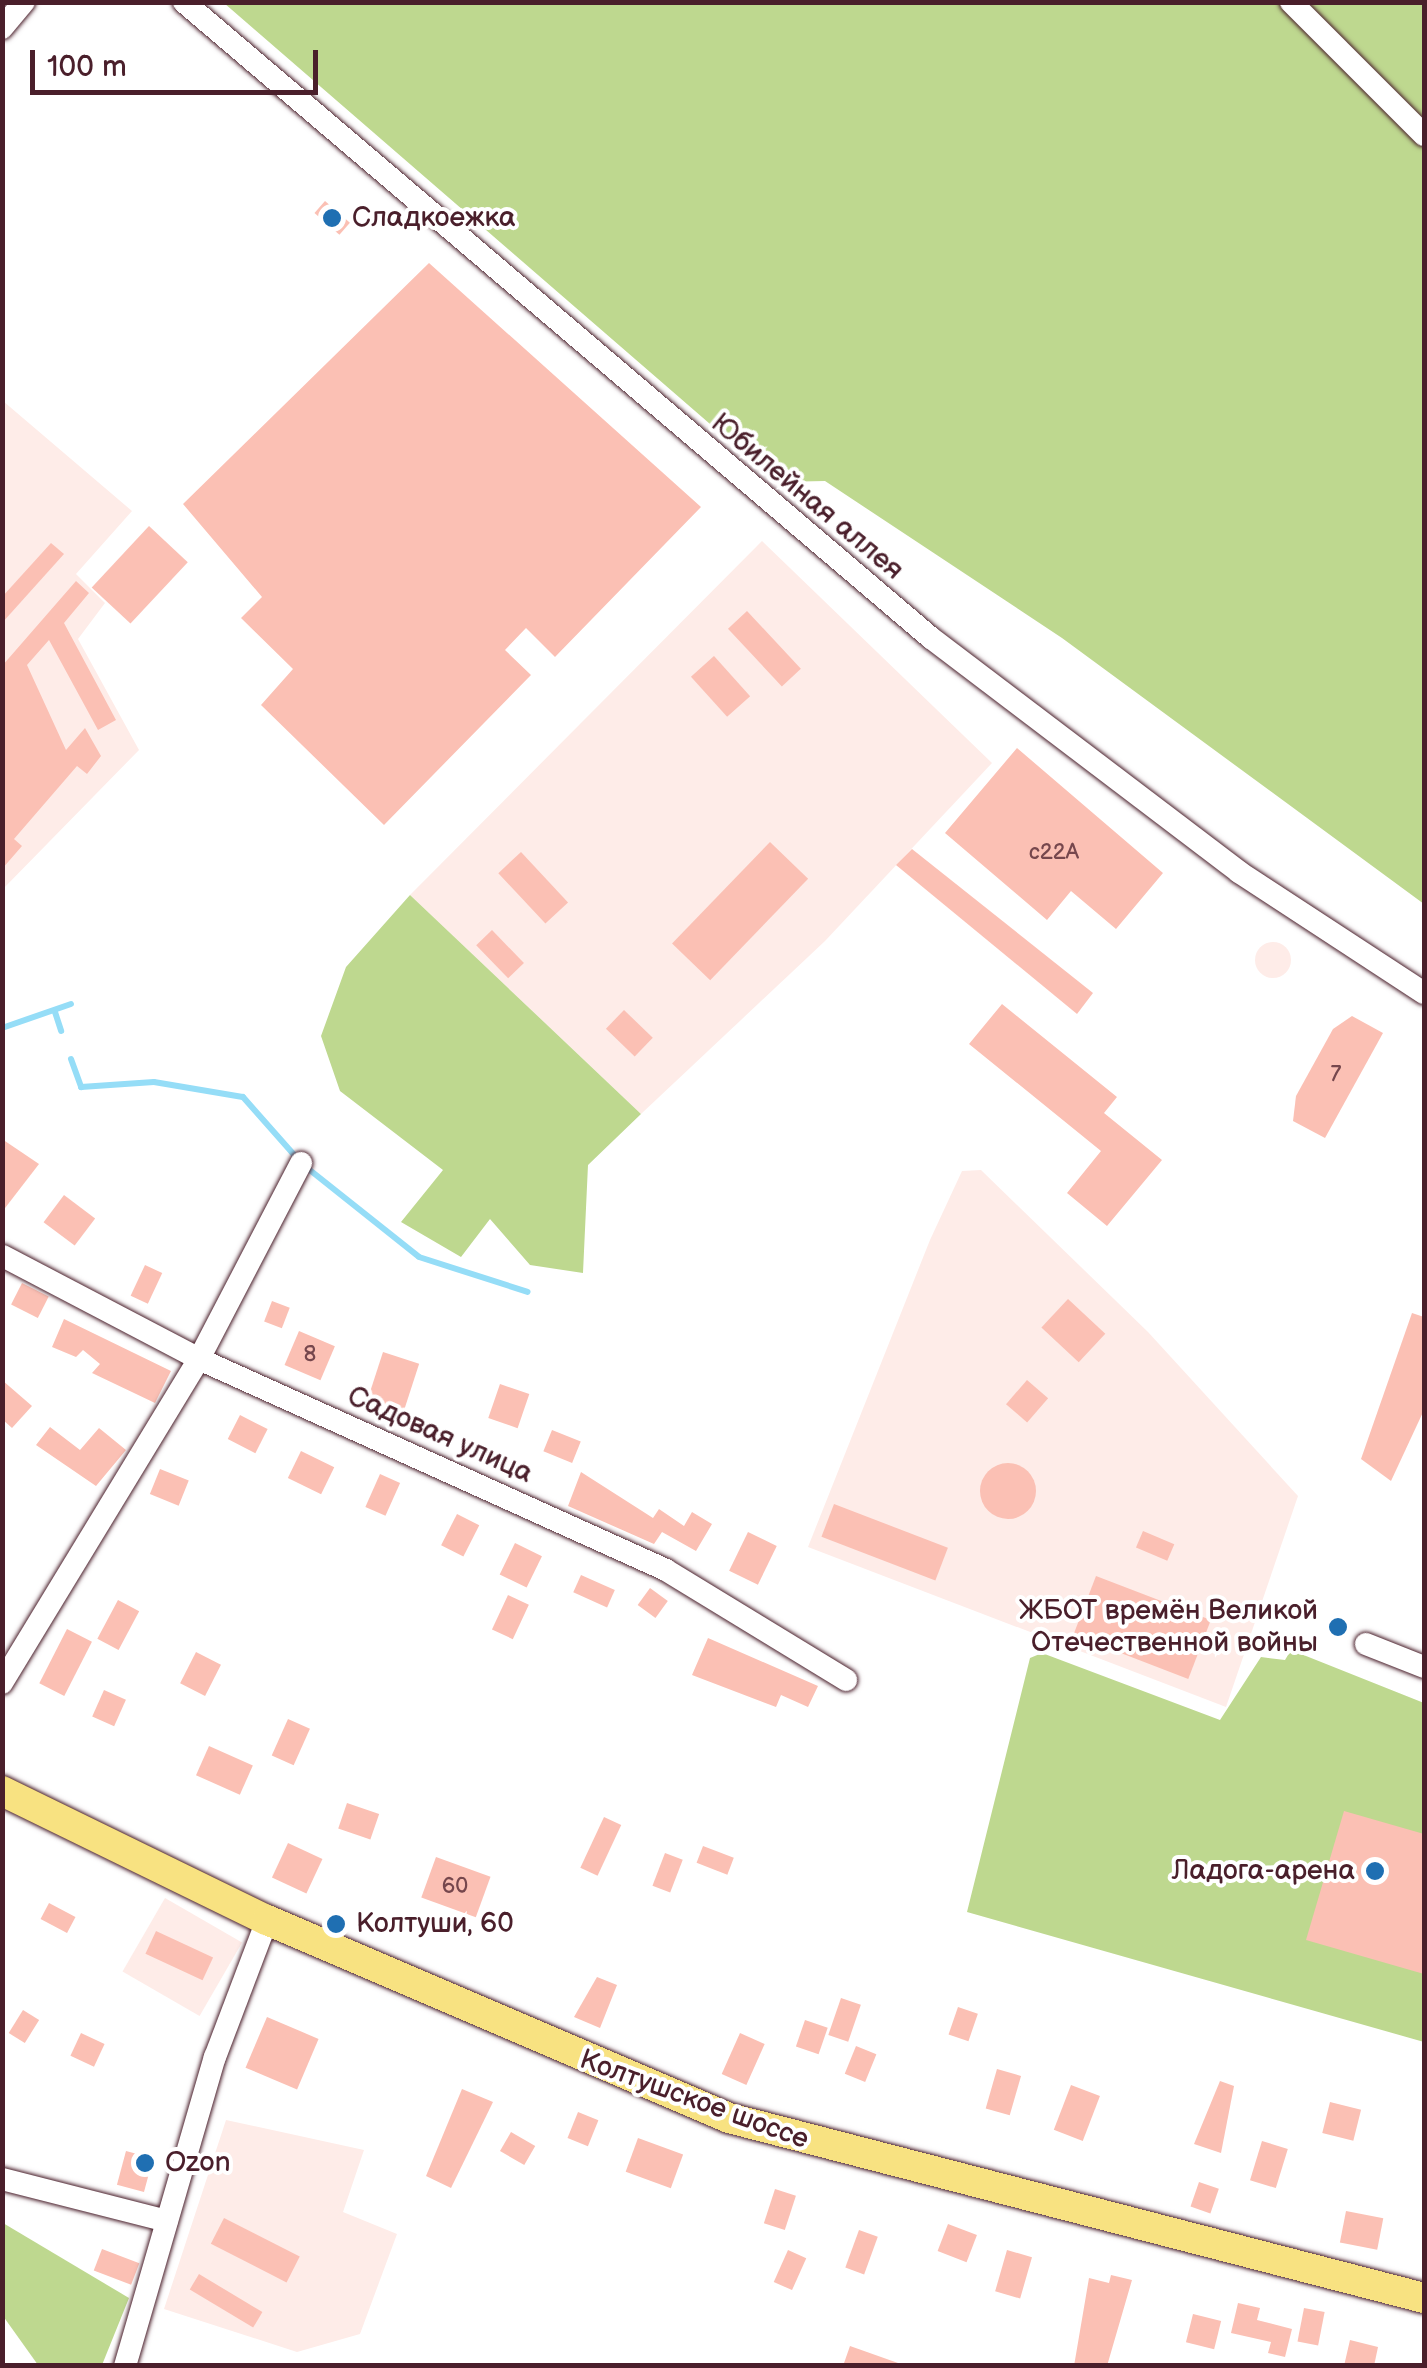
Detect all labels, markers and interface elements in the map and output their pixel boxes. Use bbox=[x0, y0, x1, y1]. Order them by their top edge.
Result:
scale bar bbox=[35, 30, 322, 92]
text: 100 m bbox=[47, 49, 127, 85]
place label: Сладкоежка bbox=[352, 201, 516, 235]
marker: Сладкоежка bbox=[321, 207, 343, 229]
street label: Юбилейная аллея bbox=[704, 407, 910, 587]
house number: с22А bbox=[1029, 840, 1079, 866]
house number: 7 bbox=[1331, 1062, 1341, 1088]
house number: 8 bbox=[304, 1342, 316, 1368]
street label: Садовая улица bbox=[342, 1379, 538, 1491]
place label: ЖБОТ времён Великой Отечественной войны bbox=[1019, 1594, 1318, 1660]
marker: ЖБОТ времён Великой Отечественной войны bbox=[1327, 1616, 1349, 1638]
place label: Ладога-арена bbox=[1172, 1854, 1355, 1888]
marker: Ладога-арена bbox=[1364, 1860, 1386, 1882]
house number: 60 bbox=[442, 1874, 468, 1900]
place label: Колтуши, 60 bbox=[356, 1907, 514, 1941]
marker: Колтуши, 60 bbox=[325, 1913, 347, 1935]
street label: Колтушское шоссе bbox=[575, 2043, 813, 2157]
place label: Ozon bbox=[165, 2146, 231, 2180]
marker: Ozon bbox=[134, 2152, 156, 2174]

